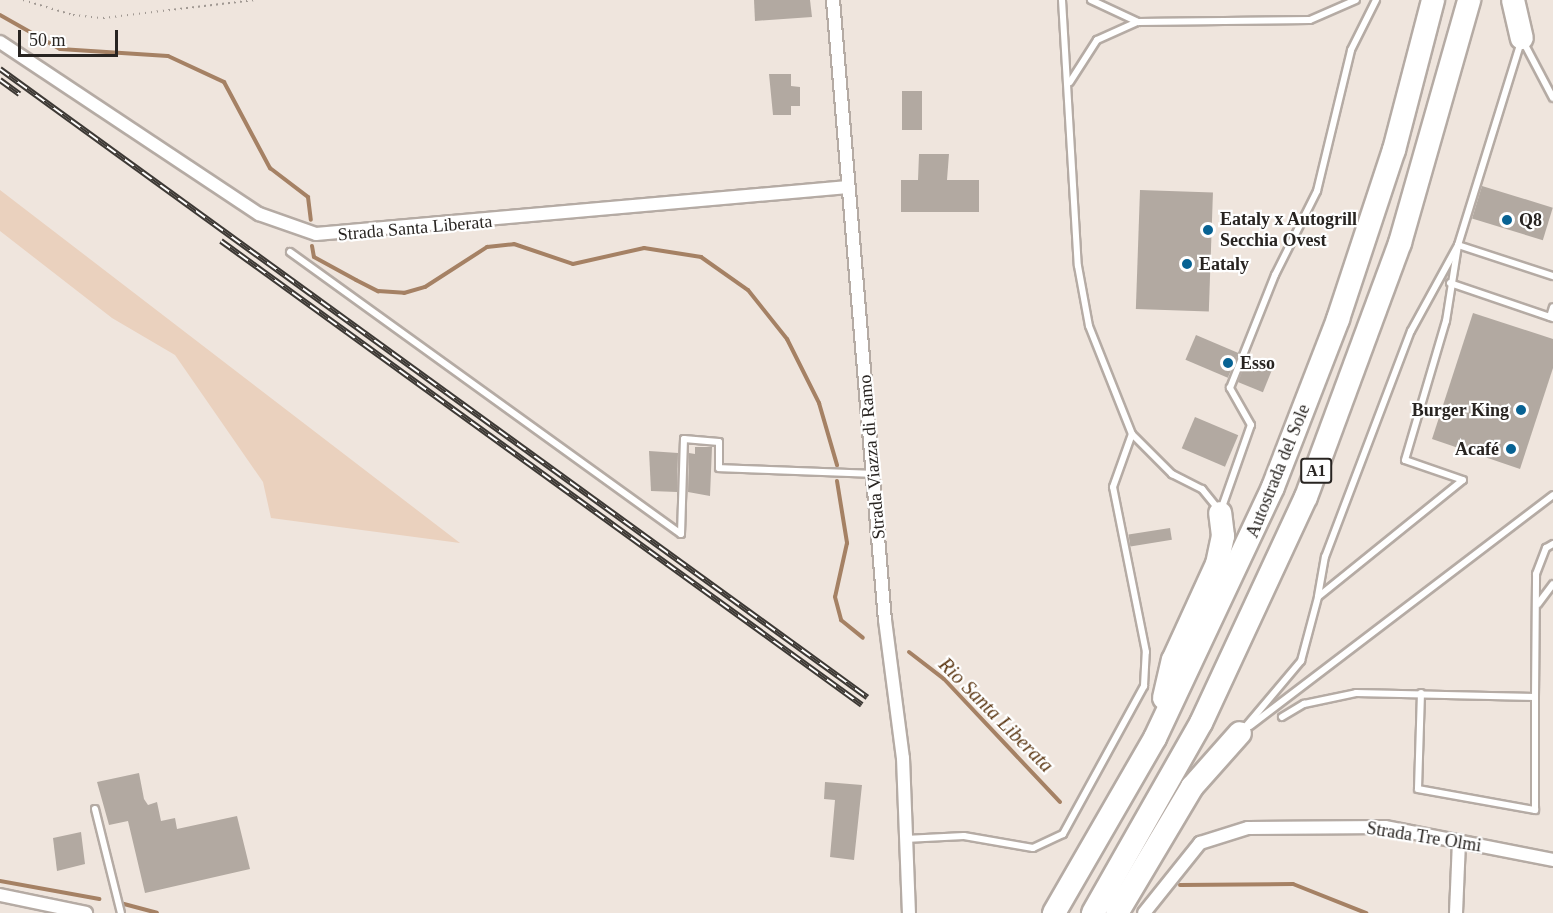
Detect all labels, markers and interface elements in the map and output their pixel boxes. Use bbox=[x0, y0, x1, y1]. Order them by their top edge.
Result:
scale bar bbox=[21, 18, 122, 56]
text: 50 m bbox=[29, 30, 66, 50]
place label: Eataly x Autogrill Secchia Ovest bbox=[1220, 209, 1358, 252]
place label: Q8 bbox=[1519, 209, 1542, 231]
street label: Strada Santa Liberata bbox=[337, 210, 493, 246]
marker: Q8 bbox=[1500, 213, 1514, 227]
marker: Eataly x Autogrill Secchia Ovest bbox=[1201, 223, 1215, 237]
place label: Eataly bbox=[1199, 253, 1249, 275]
marker: Eataly bbox=[1180, 257, 1194, 271]
place label: Esso bbox=[1240, 352, 1275, 374]
marker: Esso bbox=[1221, 356, 1235, 370]
street label: Strada Viazza di Ramo bbox=[854, 374, 890, 540]
place label: Burger King bbox=[1412, 399, 1509, 421]
street label: Autostrada del Sole bbox=[1241, 401, 1315, 541]
marker: Burger King bbox=[1514, 403, 1528, 417]
place label: Acafé bbox=[1455, 438, 1499, 460]
marker: Acafé bbox=[1504, 442, 1518, 456]
road number: A1 bbox=[1300, 458, 1332, 484]
water label: Rio Santa Liberata bbox=[934, 653, 1058, 777]
street label: Strada Tre Olmi bbox=[1365, 817, 1483, 857]

